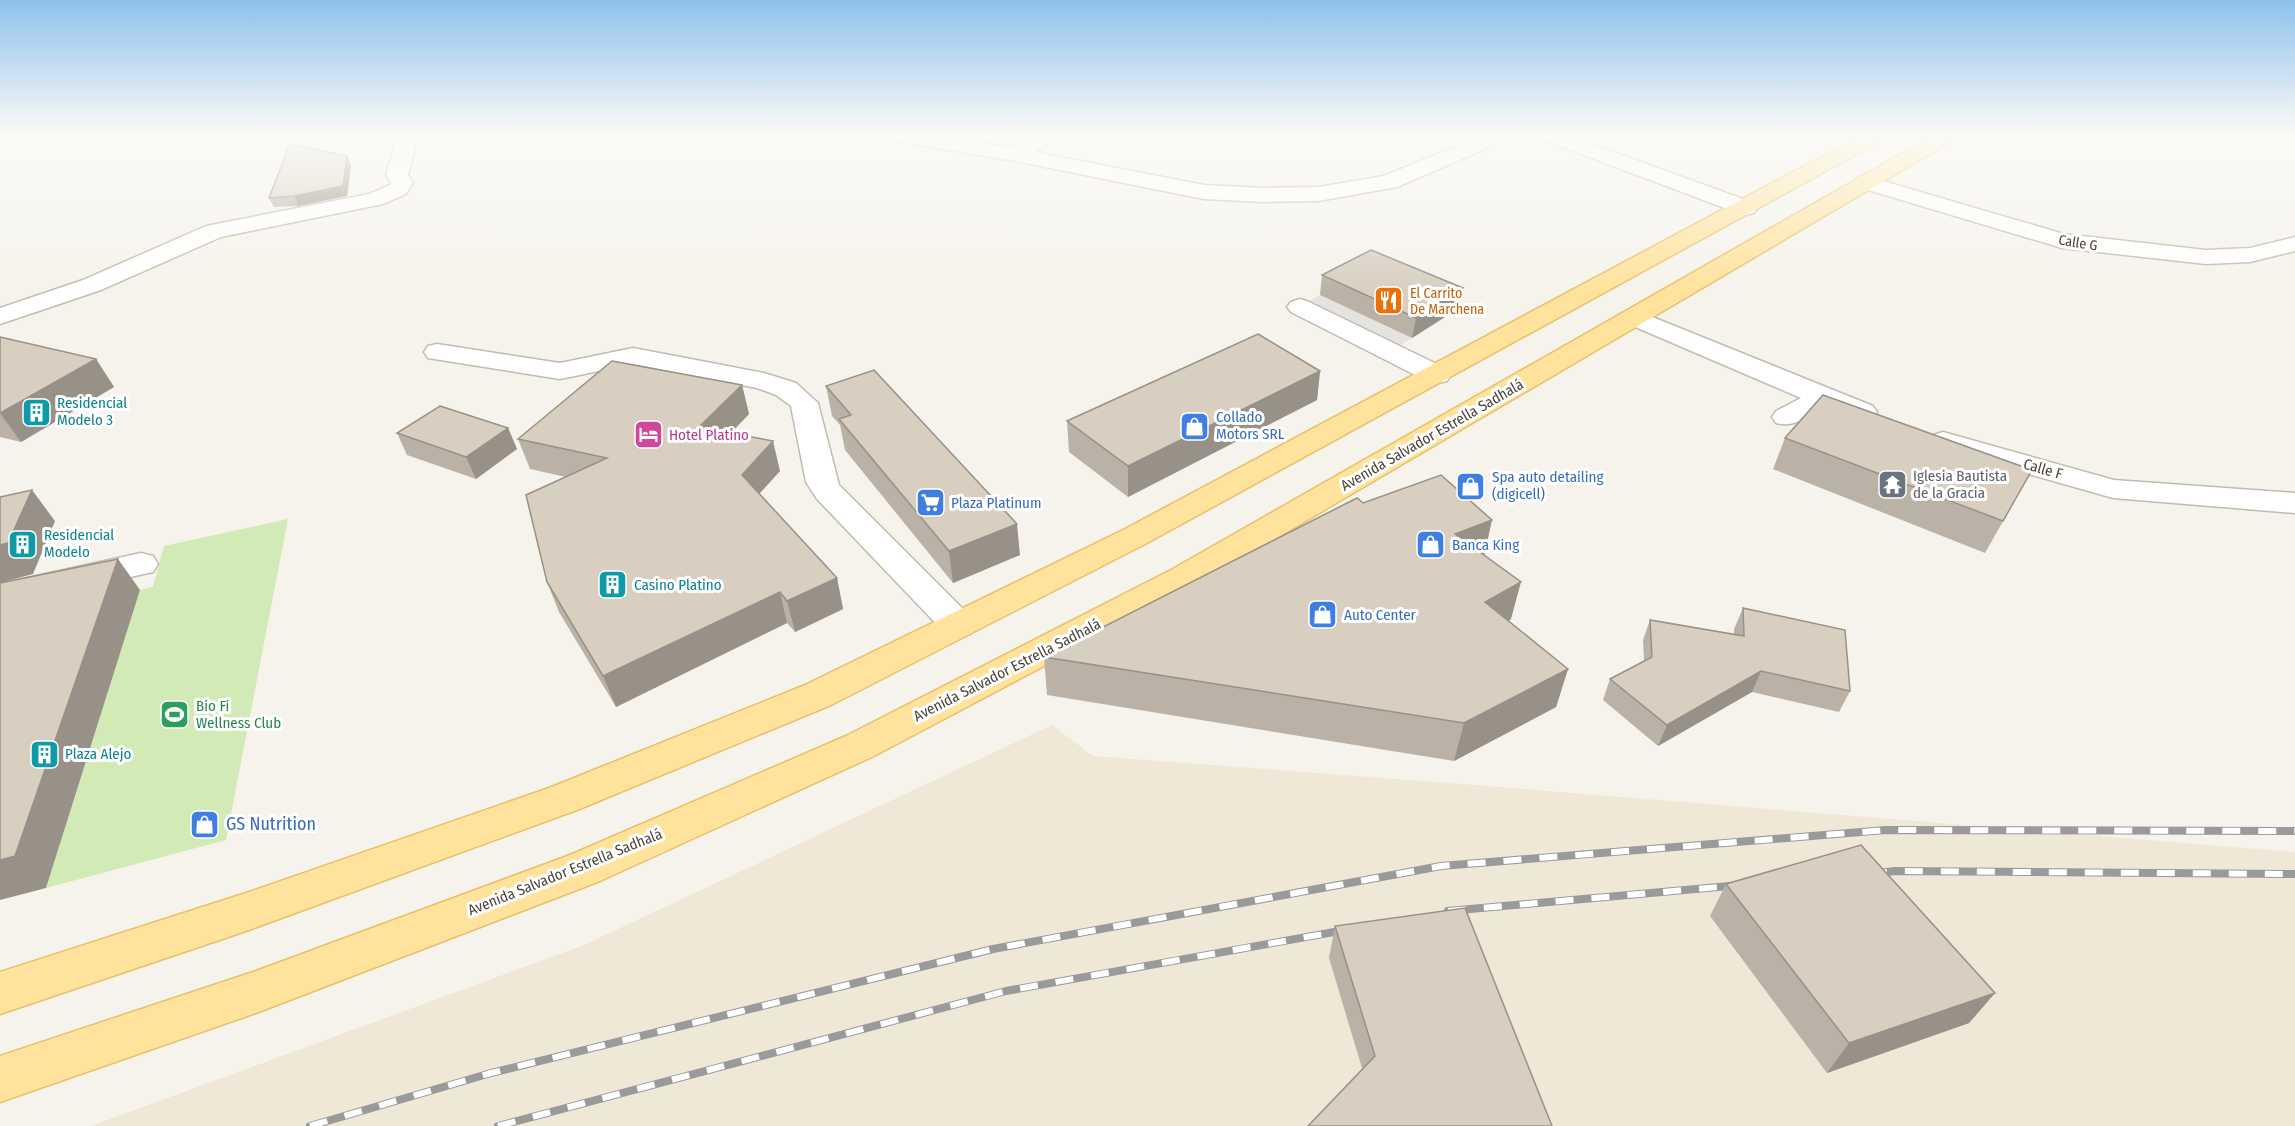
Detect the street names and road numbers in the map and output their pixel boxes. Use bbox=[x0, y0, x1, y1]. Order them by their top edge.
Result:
street label: Calle G bbox=[2057, 232, 2099, 254]
street label: Avenida Salvador Estrella Sadhalá bbox=[1337, 375, 1527, 495]
street label: Calle F bbox=[2021, 455, 2065, 483]
street label: Avenida Salvador Estrella Sadhalá bbox=[910, 615, 1104, 725]
street label: Avenida Salvador Estrella Sadhalá bbox=[465, 825, 665, 919]

